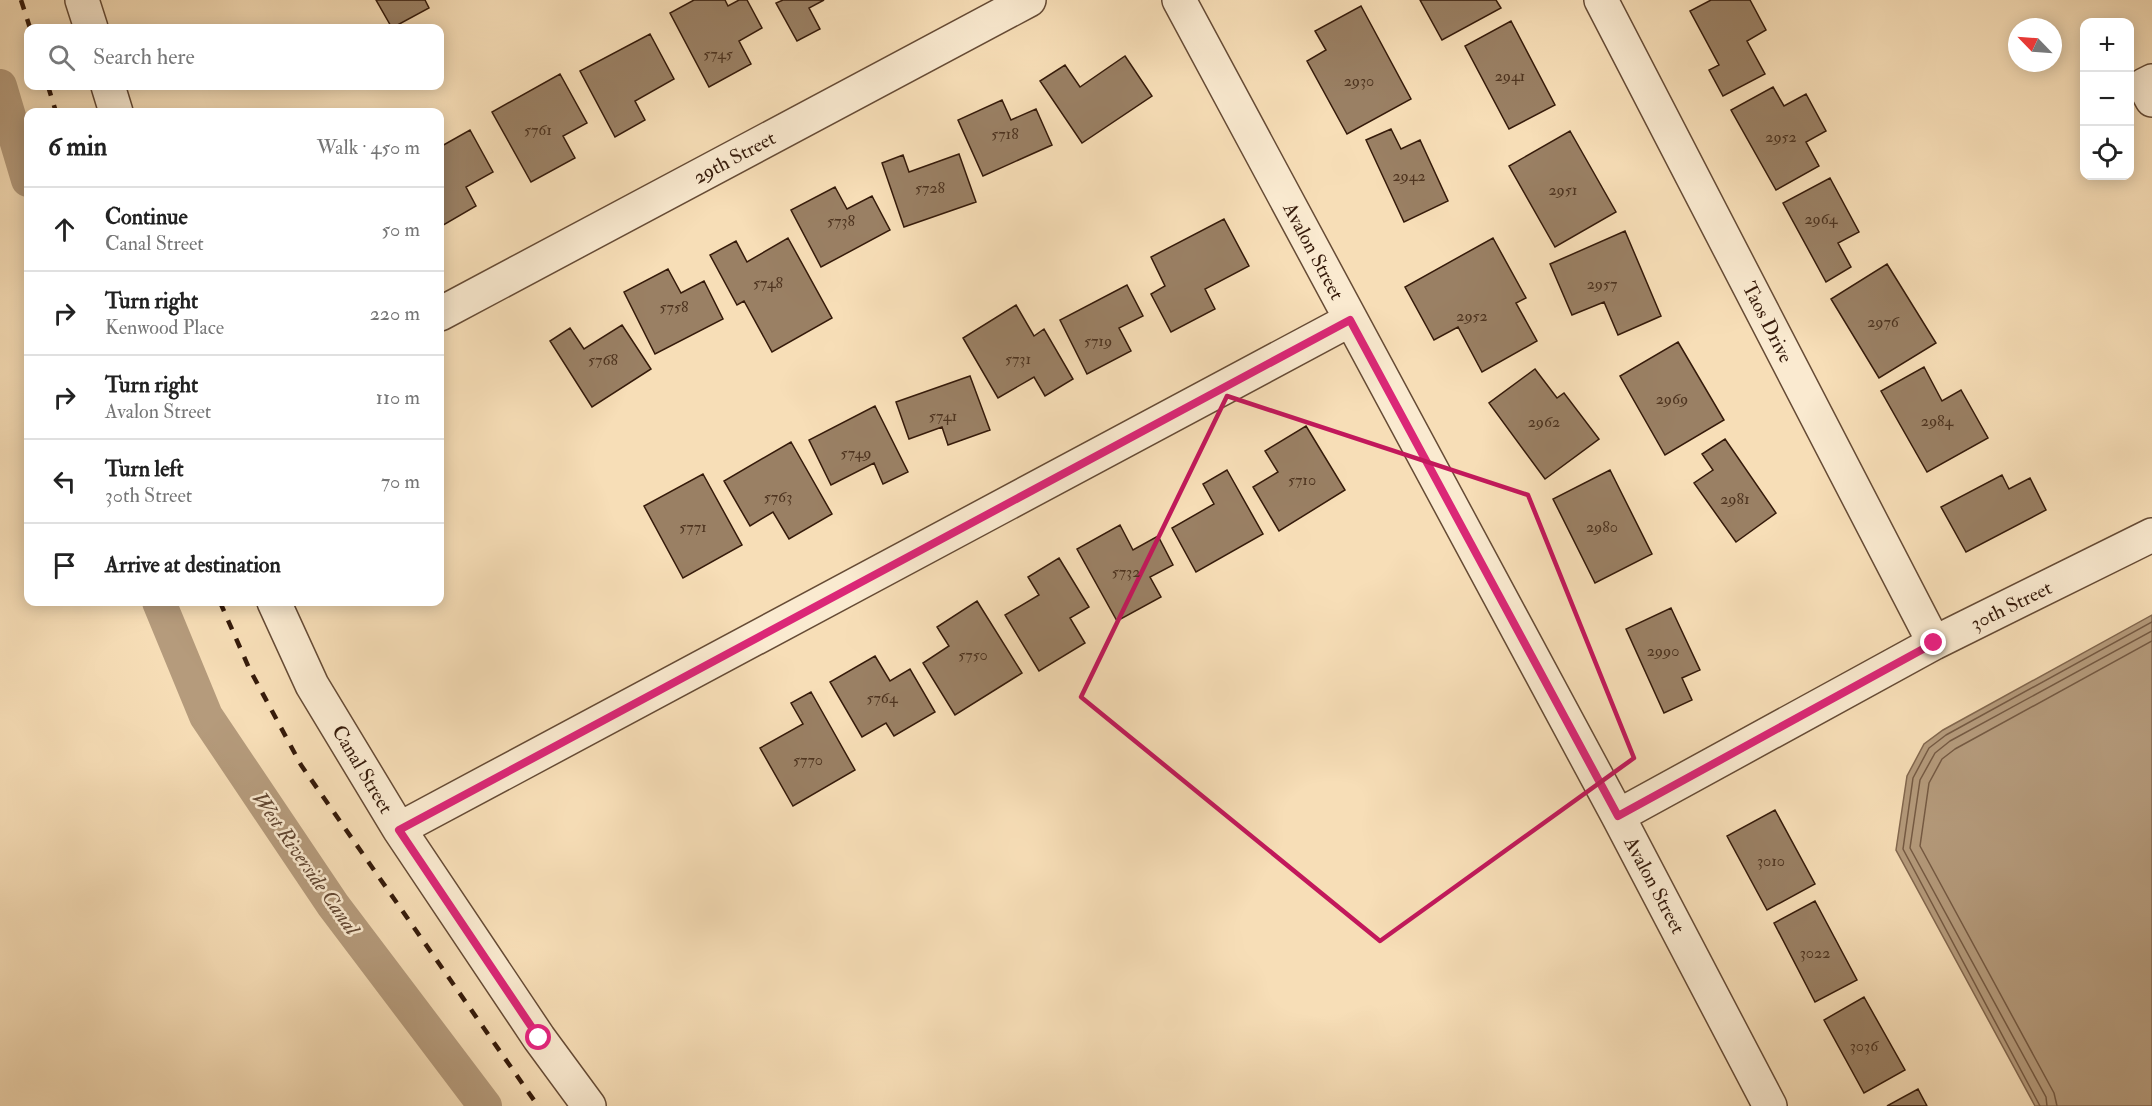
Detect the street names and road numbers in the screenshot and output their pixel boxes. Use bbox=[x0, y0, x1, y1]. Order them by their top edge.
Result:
street label: 29th Street bbox=[689, 125, 780, 190]
street label: Avalon Street bbox=[1277, 198, 1350, 305]
street label: Taos Drive bbox=[1737, 278, 1799, 367]
street label: 30th Street bbox=[1966, 575, 2056, 636]
street label: Canal Street bbox=[326, 720, 399, 819]
street label: Avalon Street bbox=[1618, 832, 1691, 939]

